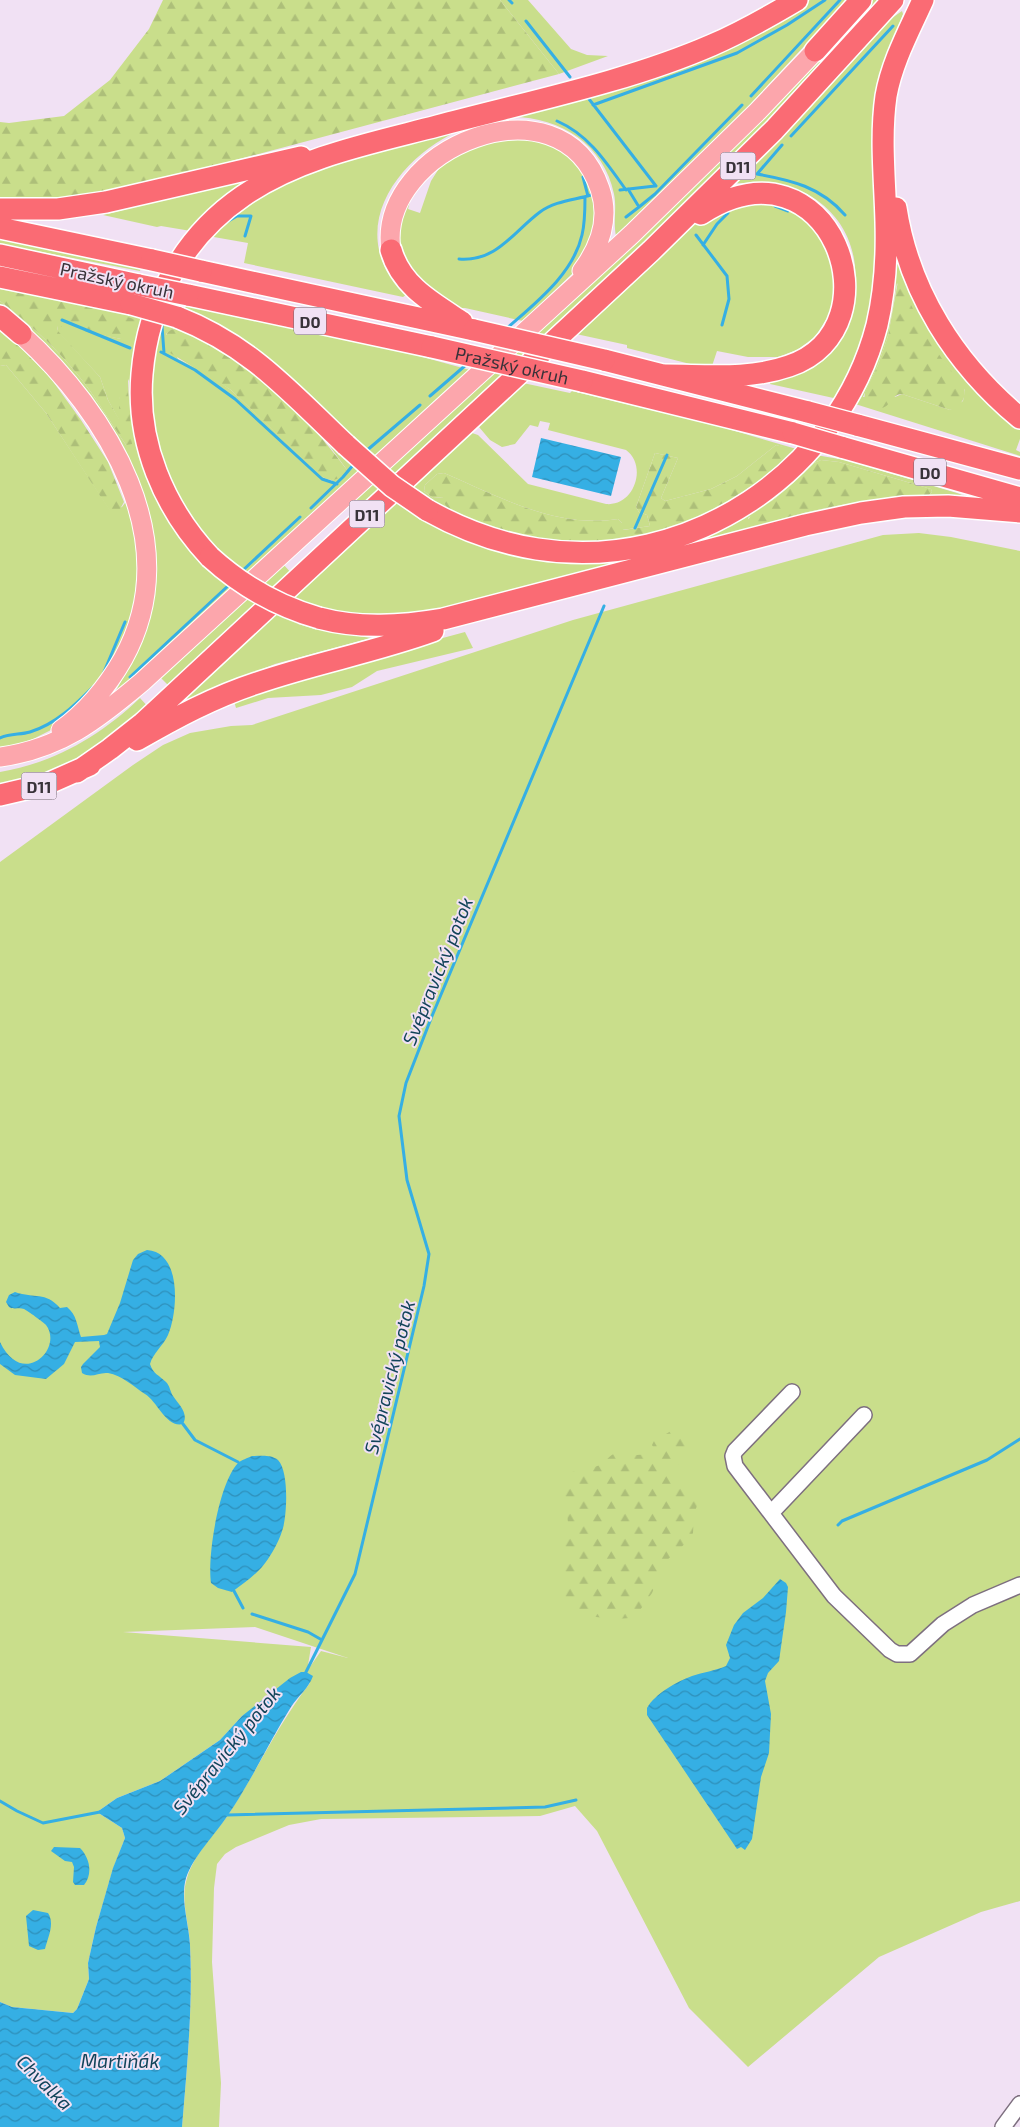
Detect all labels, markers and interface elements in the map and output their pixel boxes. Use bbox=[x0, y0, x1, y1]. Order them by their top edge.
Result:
road number: D11 bbox=[720, 153, 756, 180]
street label: Pražský okruh bbox=[58, 257, 176, 303]
road number: D0 bbox=[294, 308, 326, 334]
street label: Pražský okruh bbox=[453, 342, 571, 389]
road number: D0 bbox=[914, 458, 946, 486]
road number: D11 bbox=[350, 500, 384, 528]
road number: D11 bbox=[22, 772, 56, 799]
water label: Svépravický potok bbox=[397, 894, 478, 1049]
water label: Svépravický potok bbox=[359, 1298, 420, 1456]
water label: Svépravický potok bbox=[167, 1681, 285, 1819]
water label: Chvalka bbox=[12, 2049, 78, 2115]
water label: Martiňák bbox=[81, 2049, 159, 2072]

